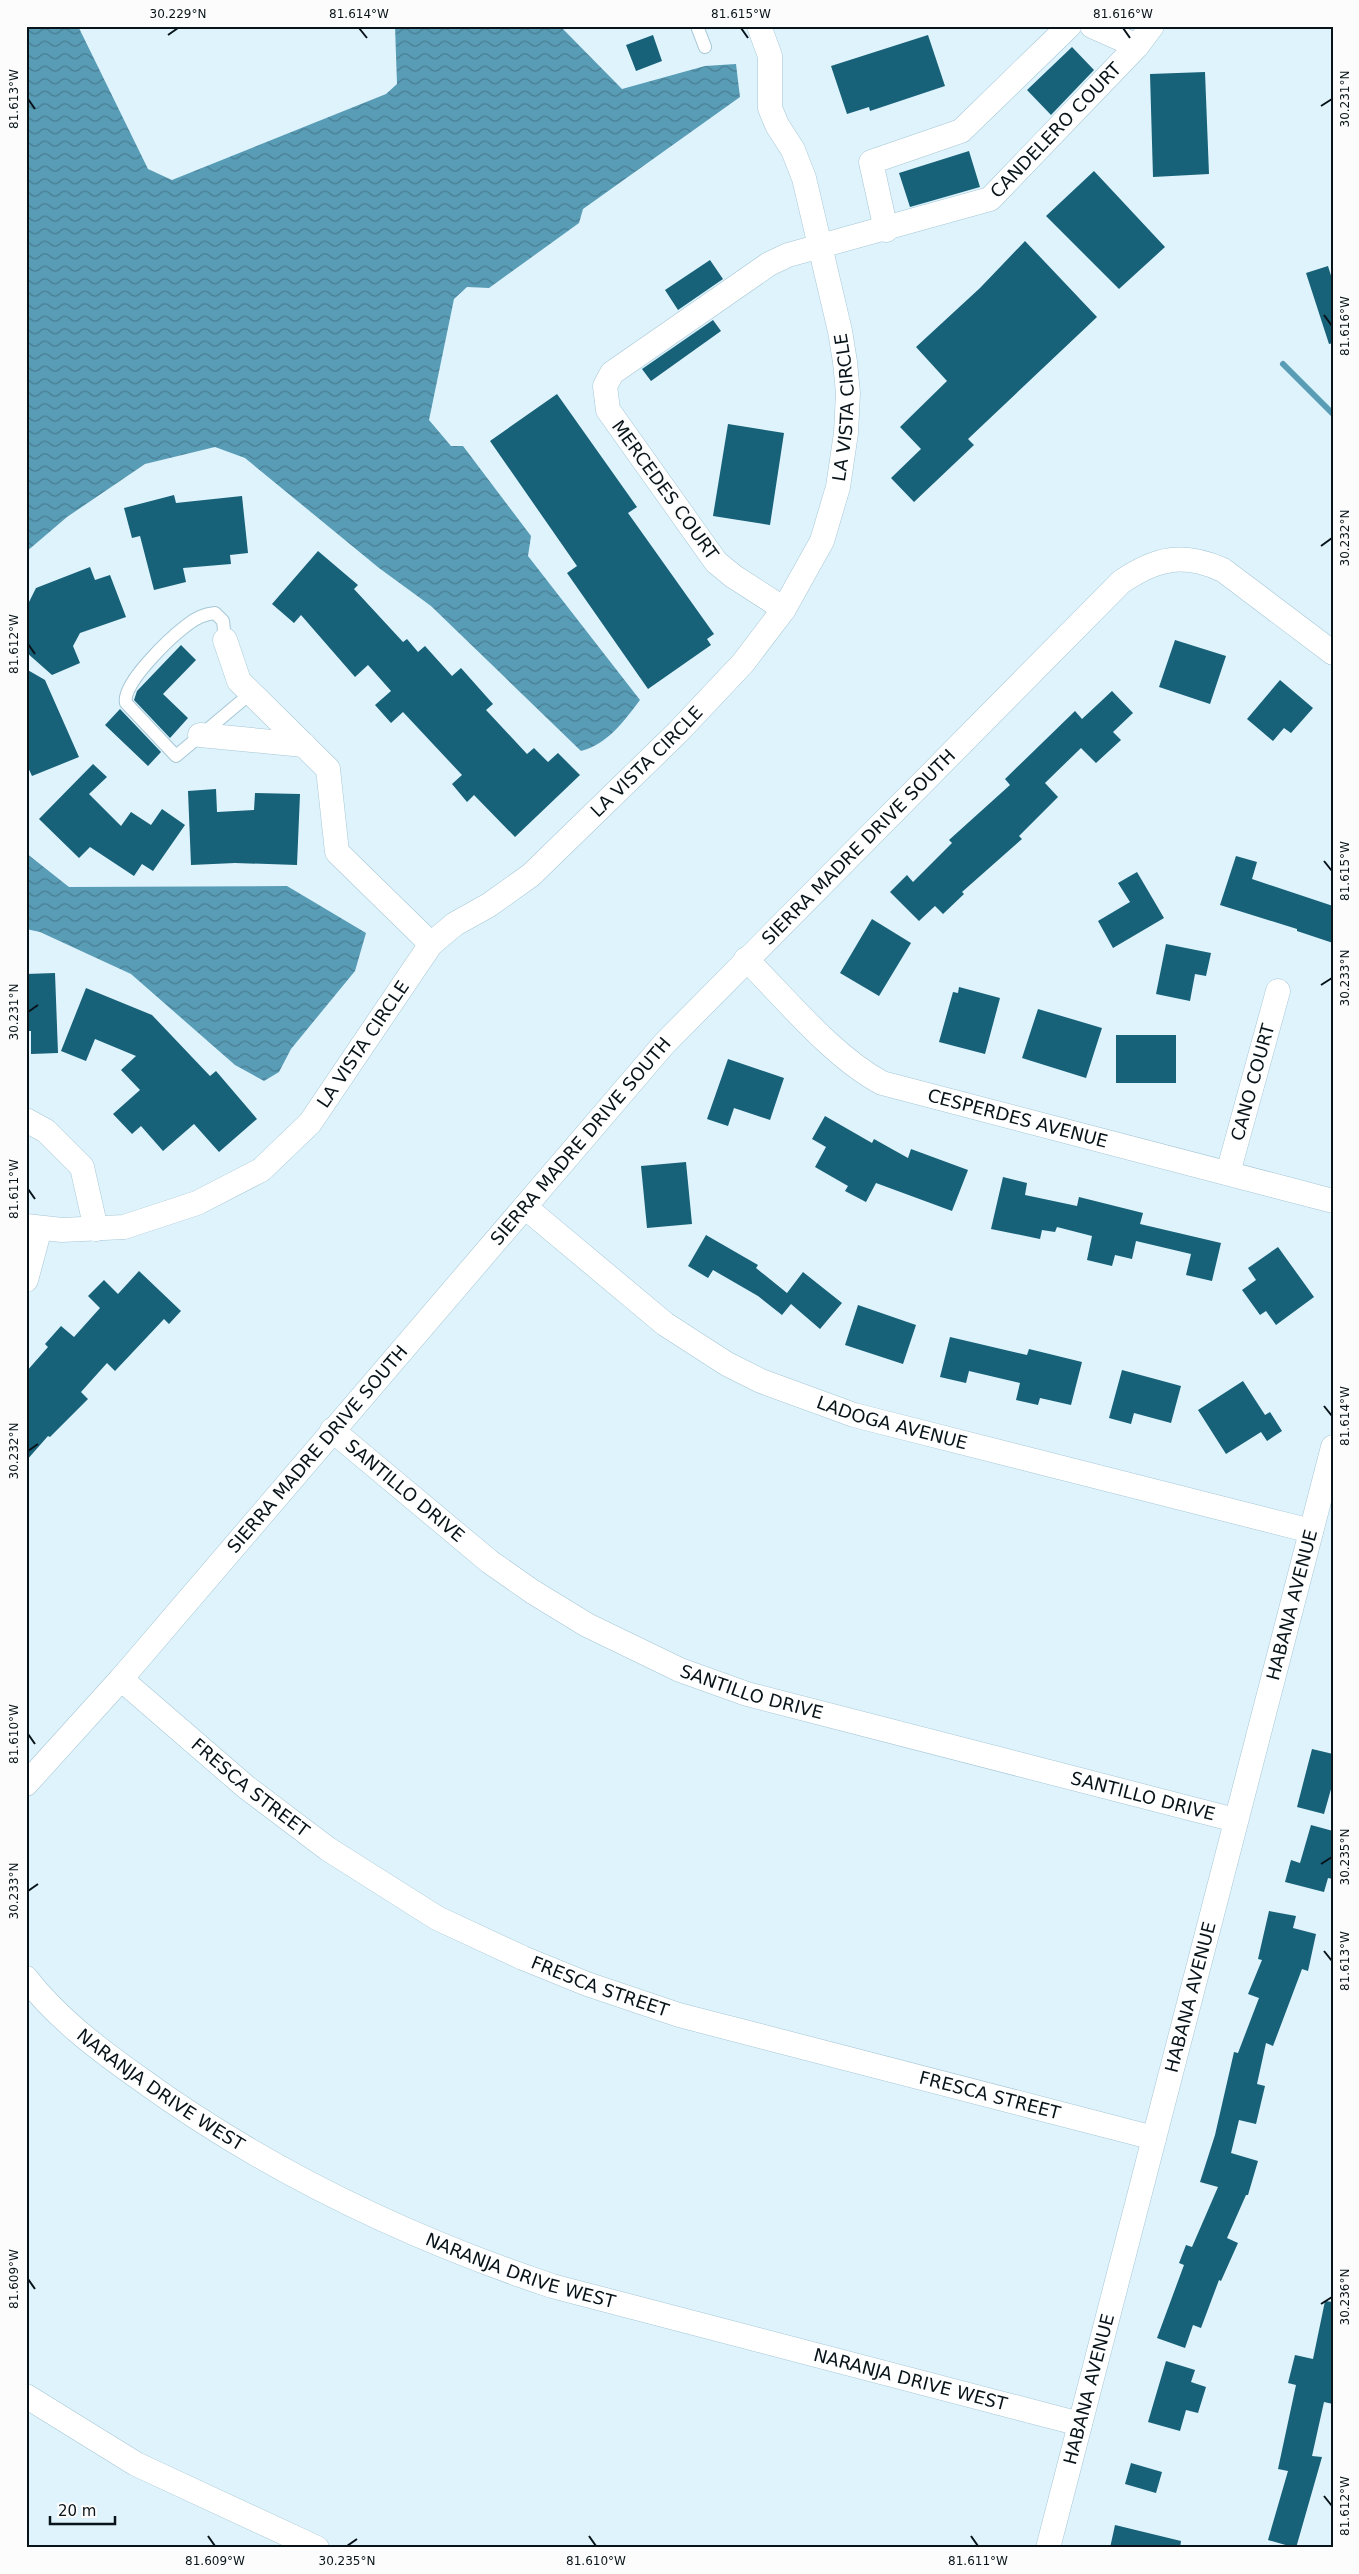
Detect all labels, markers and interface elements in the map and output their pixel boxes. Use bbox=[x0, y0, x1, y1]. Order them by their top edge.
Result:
text: 30.229°N bbox=[150, 7, 206, 21]
text: 81.614°W bbox=[329, 7, 389, 21]
text: 81.615°W bbox=[711, 7, 771, 21]
text: 81.616°W bbox=[1093, 7, 1153, 21]
street label: CANDELERO COURT bbox=[986, 57, 1126, 202]
text: 81.613°W bbox=[7, 69, 21, 129]
text: 30.231°N bbox=[1338, 71, 1352, 127]
text: 81.616°W bbox=[1338, 296, 1352, 356]
street label: LA VISTA CIRCLE bbox=[828, 332, 858, 483]
street label: MERCEDES COURT bbox=[608, 416, 724, 564]
text: 30.232°N bbox=[1338, 510, 1352, 566]
text: 81.612°W bbox=[7, 614, 21, 674]
street label: LA VISTA CIRCLE bbox=[586, 702, 707, 821]
street label: SIERRA MADRE DRIVE SOUTH bbox=[757, 745, 959, 949]
text: 81.615°W bbox=[1338, 841, 1352, 901]
text: 30.233°N bbox=[1338, 950, 1352, 1006]
street label: LA VISTA CIRCLE bbox=[312, 977, 413, 1112]
text: 30.231°N bbox=[7, 984, 21, 1040]
street label: CANO COURT bbox=[1226, 1020, 1279, 1143]
street label: SIERRA MADRE DRIVE SOUTH bbox=[486, 1033, 675, 1249]
street label: CESPERDES AVENUE bbox=[925, 1084, 1110, 1152]
text: 81.611°W bbox=[7, 1159, 21, 1219]
street label: SIERRA MADRE DRIVE SOUTH bbox=[223, 1341, 412, 1557]
text: 81.614°W bbox=[1338, 1386, 1352, 1446]
street label: LADOGA AVENUE bbox=[814, 1391, 970, 1453]
text: 30.232°N bbox=[7, 1423, 21, 1479]
street label: SANTILLO DRIVE bbox=[341, 1435, 469, 1546]
street label: HABANA AVENUE bbox=[1262, 1527, 1321, 1683]
street label: SANTILLO DRIVE bbox=[677, 1660, 825, 1723]
text: 81.610°W bbox=[7, 1704, 21, 1764]
street label: FRESCA STREET bbox=[187, 1734, 314, 1842]
street label: SANTILLO DRIVE bbox=[1068, 1767, 1218, 1824]
text: 30.235°N bbox=[1338, 1829, 1352, 1885]
text: 30.233°N bbox=[7, 1863, 21, 1919]
street label: HABANA AVENUE bbox=[1161, 1919, 1220, 2075]
text: 81.613°W bbox=[1338, 1931, 1352, 1991]
street label: FRESCA STREET bbox=[528, 1951, 673, 2021]
street label: NARANJA DRIVE WEST bbox=[73, 2024, 249, 2155]
street label: FRESCA STREET bbox=[917, 2067, 1064, 2124]
street label: NARANJA DRIVE WEST bbox=[423, 2228, 619, 2312]
text: 81.609°W bbox=[7, 2249, 21, 2309]
text: 30.236°N bbox=[1338, 2269, 1352, 2325]
street label: HABANA AVENUE bbox=[1059, 2311, 1118, 2467]
street label: NARANJA DRIVE WEST bbox=[811, 2344, 1010, 2415]
text: 81.612°W bbox=[1338, 2476, 1352, 2536]
scale bar bbox=[50, 2494, 115, 2526]
text: 20 m bbox=[58, 2502, 96, 2520]
text: 81.609°W bbox=[185, 2554, 245, 2568]
text: 30.235°N bbox=[319, 2554, 375, 2568]
text: 81.610°W bbox=[566, 2554, 626, 2568]
text: 81.611°W bbox=[948, 2554, 1008, 2568]

